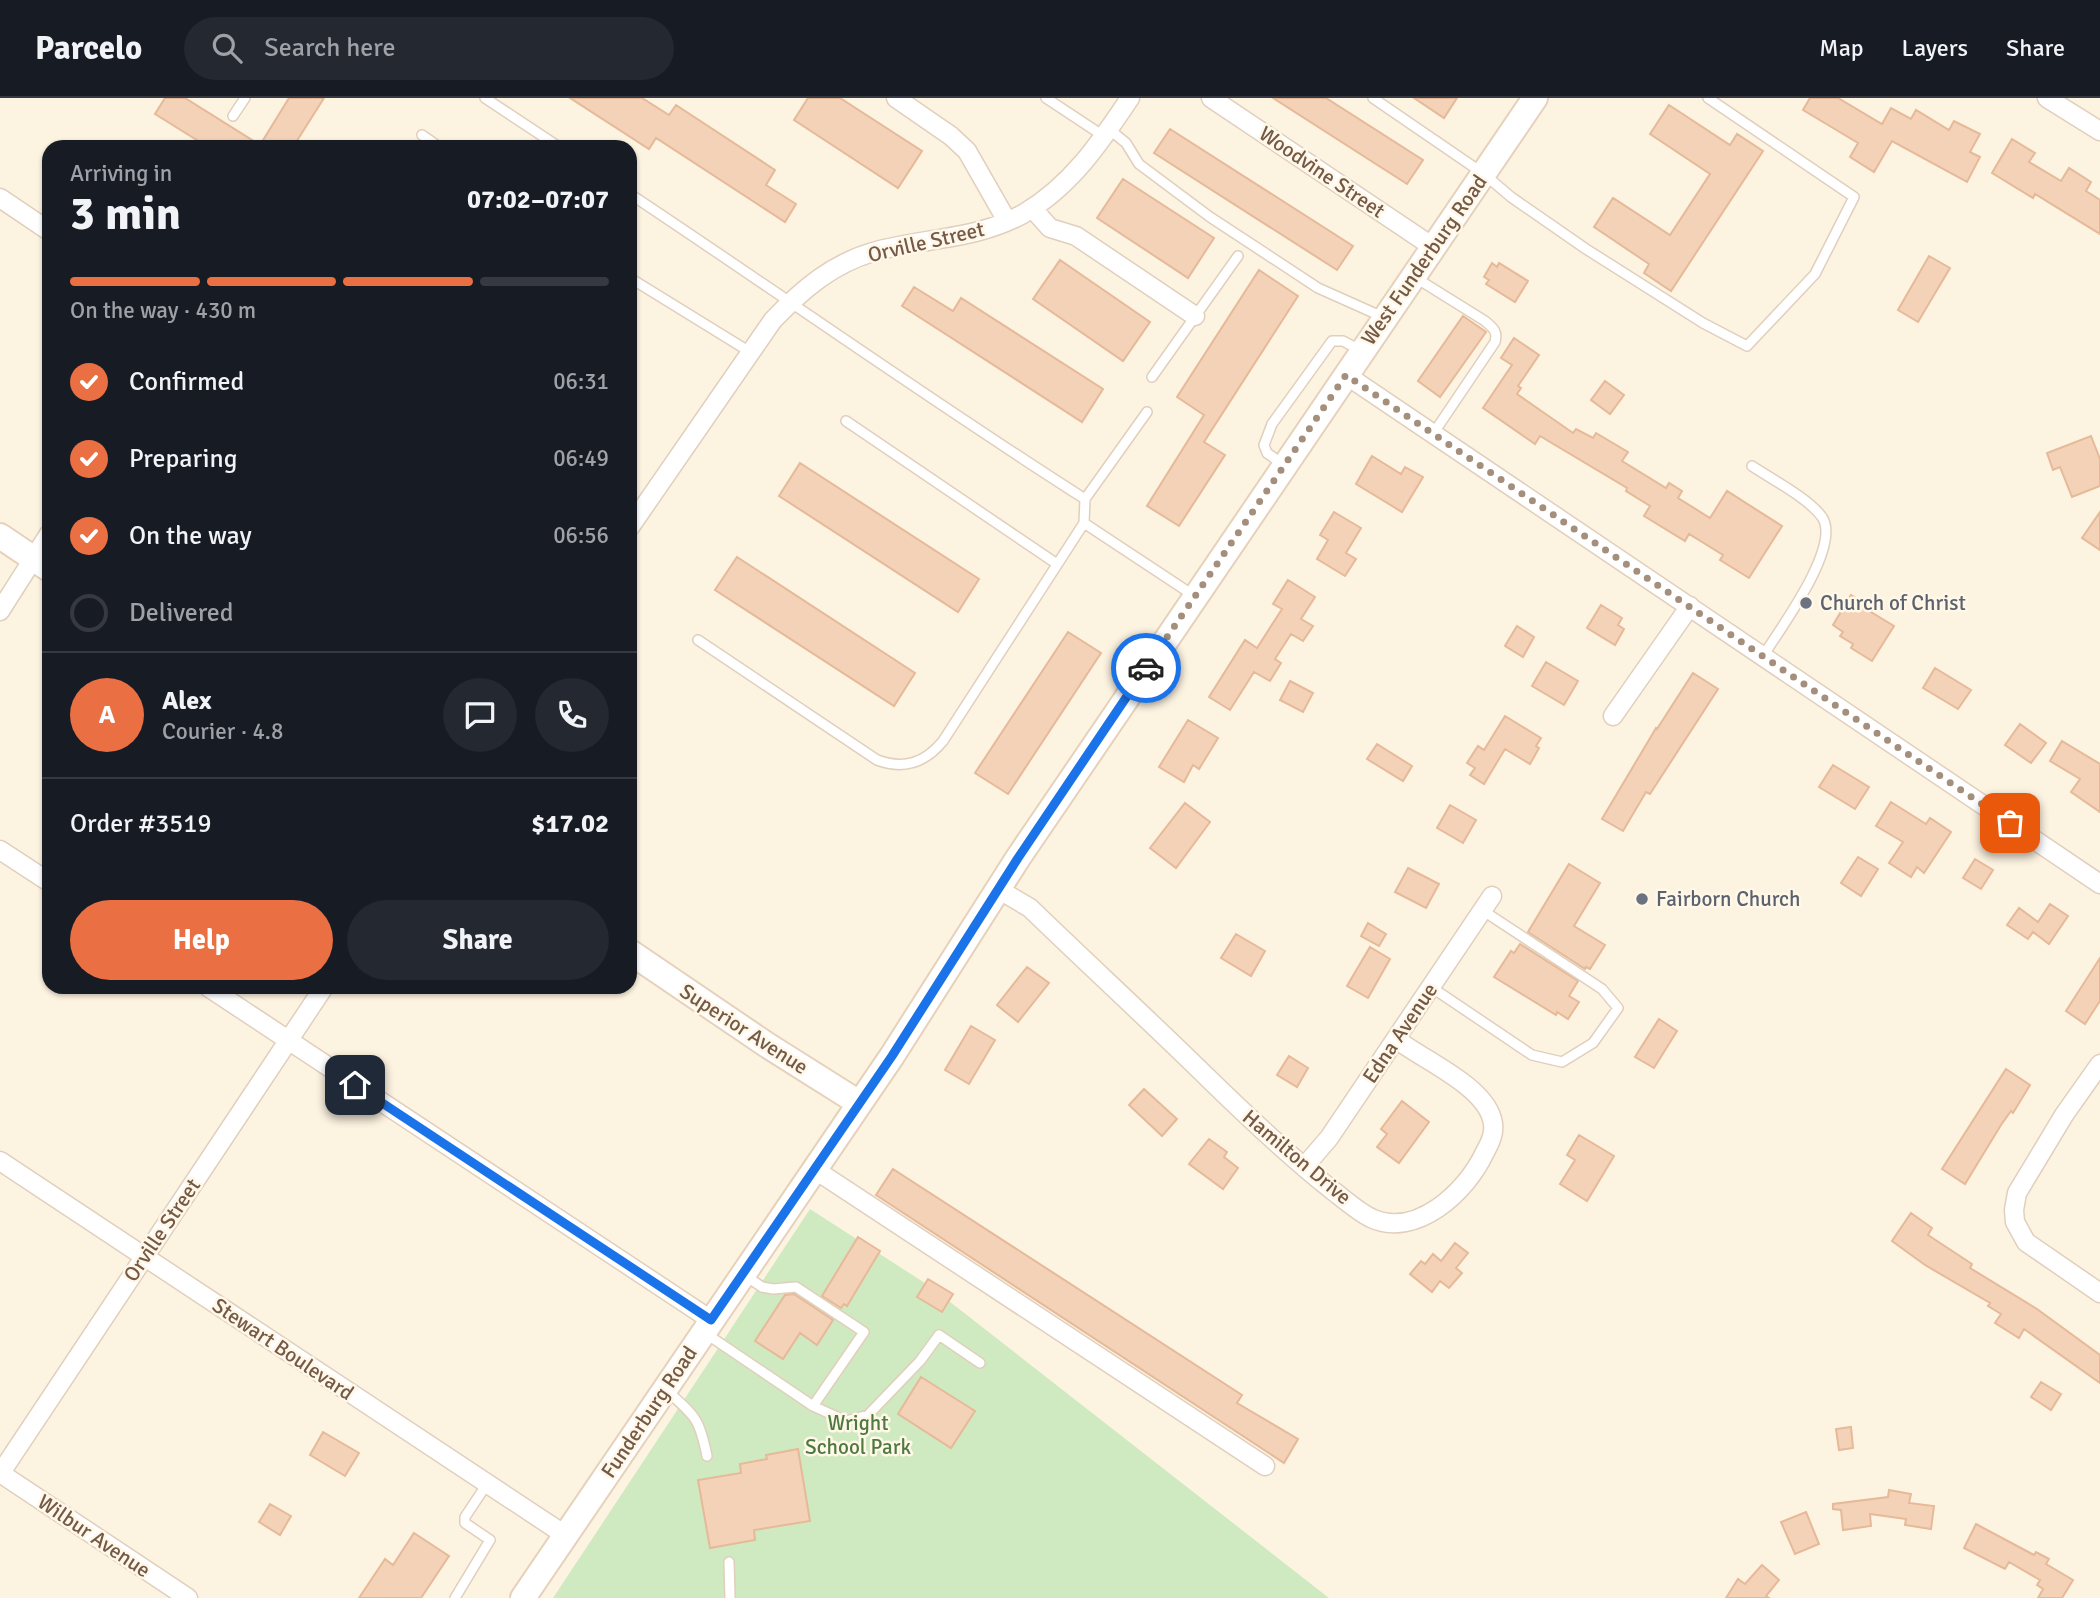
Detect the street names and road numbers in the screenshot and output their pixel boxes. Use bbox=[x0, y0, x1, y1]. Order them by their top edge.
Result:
street label: Woodvine Street bbox=[1254, 120, 1390, 224]
street label: West Funderburg Road bbox=[1355, 170, 1493, 350]
street label: Orville Street bbox=[865, 216, 987, 268]
street label: Superior Avenue bbox=[675, 978, 813, 1080]
street label: Edna Avenue bbox=[1357, 978, 1443, 1088]
street label: Hamilton Drive bbox=[1237, 1104, 1357, 1210]
street label: Orville Street bbox=[118, 1173, 206, 1287]
street label: Stewart Boulevard bbox=[207, 1292, 359, 1406]
street label: Funderburg Road bbox=[595, 1341, 703, 1483]
street label: Wilbur Avenue bbox=[33, 1489, 155, 1583]

